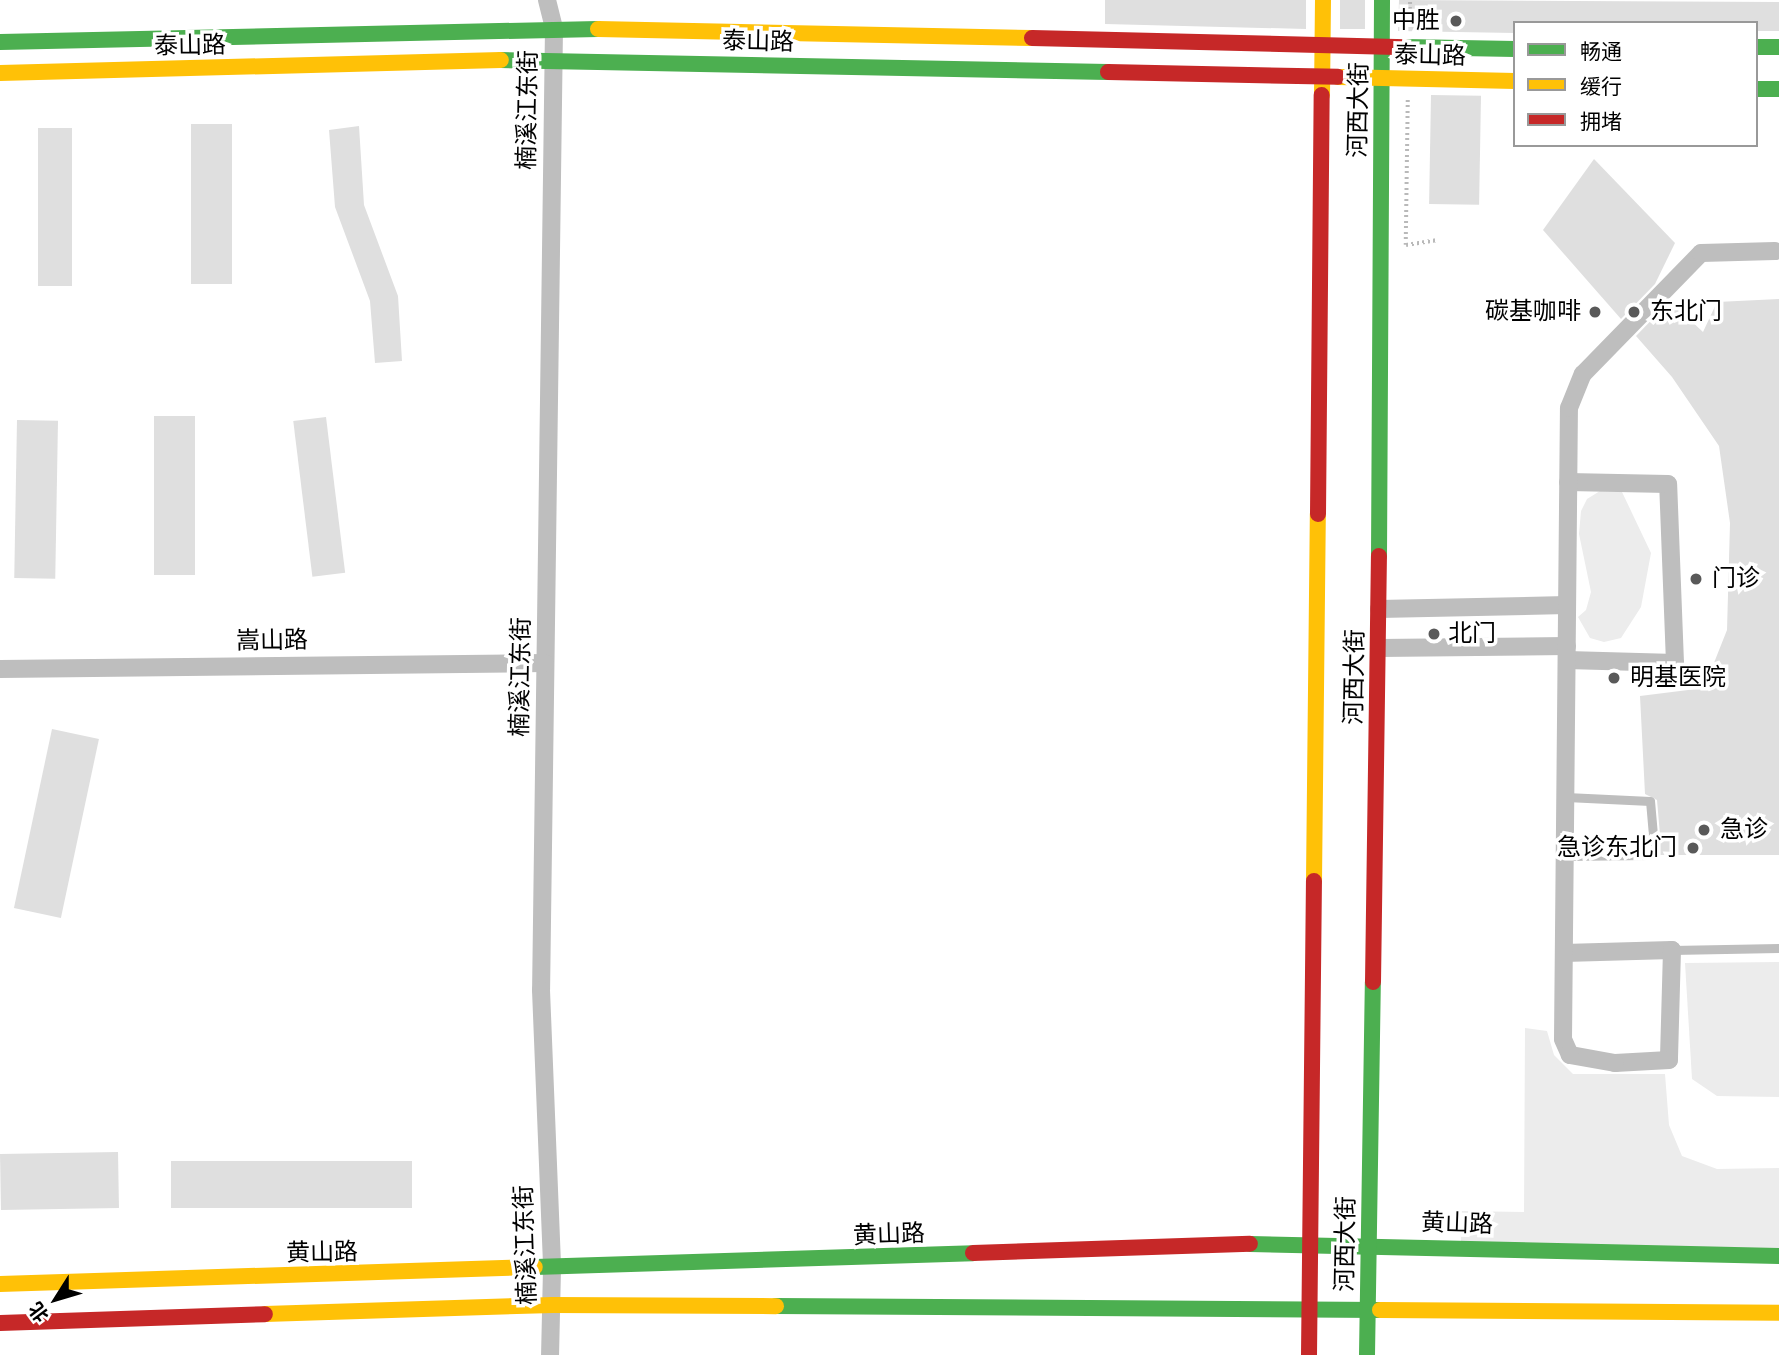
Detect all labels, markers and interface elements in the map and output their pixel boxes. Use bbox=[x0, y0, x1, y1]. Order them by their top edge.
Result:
place label: 中胜 bbox=[1392, 7, 1440, 35]
marker: 中胜 bbox=[1446, 11, 1466, 31]
legend bbox=[1513, 21, 1758, 147]
street label: 泰山路 bbox=[722, 27, 794, 57]
street label: 泰山路 bbox=[154, 31, 226, 61]
text: 畅通 bbox=[1580, 39, 1622, 64]
street label: 泰山路 bbox=[1394, 41, 1466, 71]
street label: 楠溪江东街 bbox=[513, 50, 543, 170]
street label: 河西大街 bbox=[1344, 62, 1374, 158]
text: 缓行 bbox=[1580, 74, 1622, 99]
text: 拥堵 bbox=[1580, 109, 1622, 134]
place label: 碳基咖啡 bbox=[1485, 298, 1581, 326]
place label: 东北门 bbox=[1650, 298, 1722, 326]
marker: 东北门 bbox=[1624, 302, 1644, 322]
marker: 碳基咖啡 bbox=[1587, 304, 1603, 320]
place label: 门诊 bbox=[1712, 565, 1760, 593]
marker: 门诊 bbox=[1686, 569, 1706, 589]
street label: 楠溪江东街 bbox=[506, 617, 536, 737]
place label: 北门 bbox=[1448, 620, 1496, 648]
street label: 嵩山路 bbox=[236, 626, 308, 656]
marker: 北门 bbox=[1426, 626, 1442, 642]
street label: 河西大街 bbox=[1340, 629, 1370, 725]
place label: 明基医院 bbox=[1630, 664, 1726, 692]
marker: 明基医院 bbox=[1604, 668, 1624, 688]
place label: 急诊 bbox=[1720, 816, 1768, 844]
marker: 急诊 bbox=[1694, 820, 1714, 840]
place label: 急诊东北门 bbox=[1557, 834, 1677, 862]
marker: 急诊东北门 bbox=[1683, 838, 1703, 858]
street label: 楠溪江东街 bbox=[510, 1185, 542, 1305]
street label: 河西大街 bbox=[1331, 1196, 1361, 1292]
street label: 黄山路 bbox=[1421, 1208, 1493, 1240]
street label: 黄山路 bbox=[853, 1219, 925, 1251]
street label: 黄山路 bbox=[286, 1238, 358, 1268]
north arrow bbox=[21, 1264, 91, 1334]
text: 北 bbox=[24, 1297, 54, 1326]

